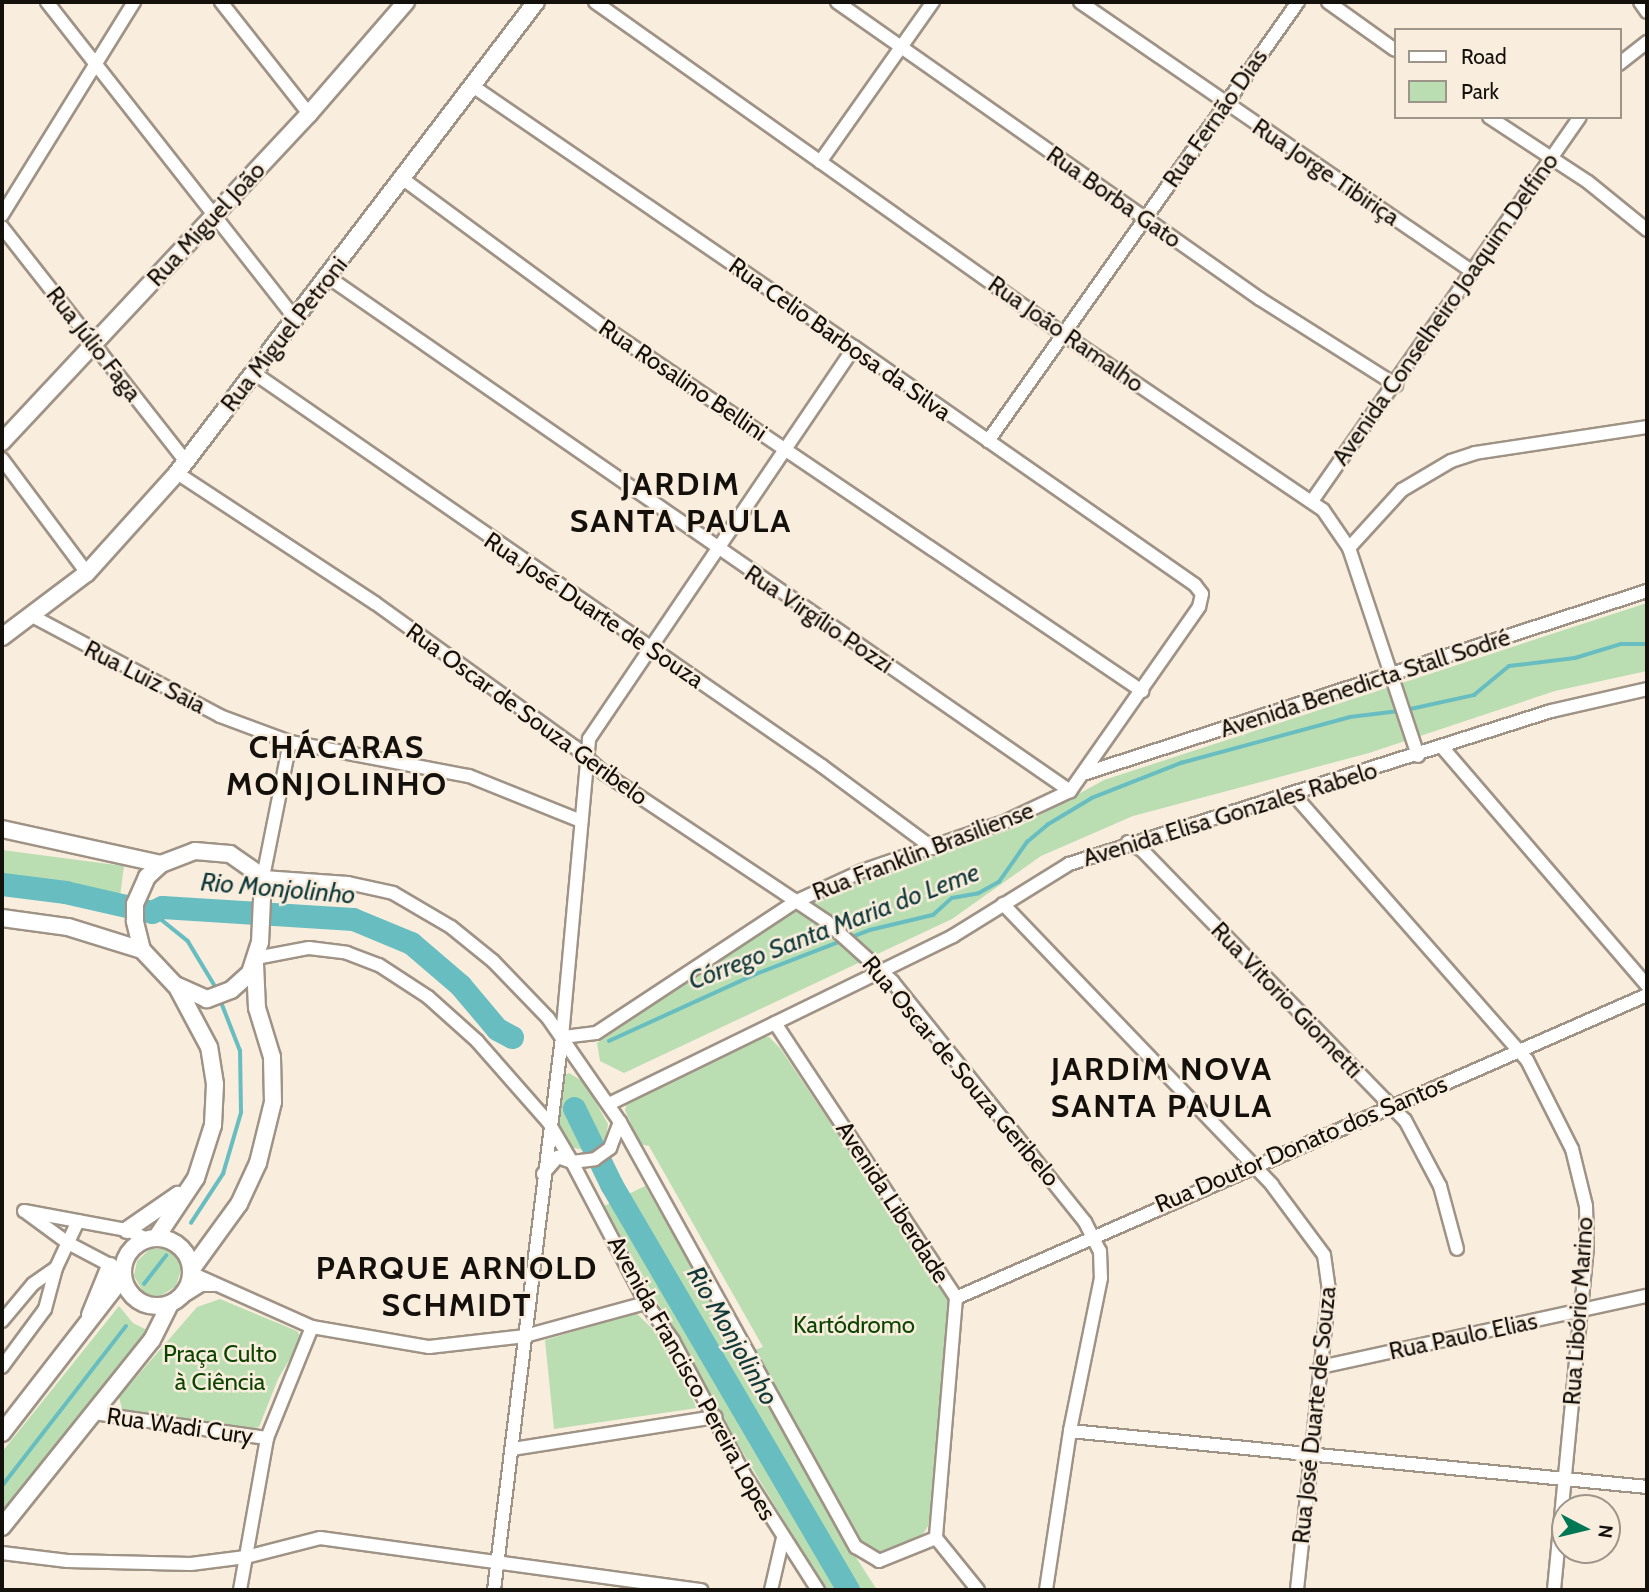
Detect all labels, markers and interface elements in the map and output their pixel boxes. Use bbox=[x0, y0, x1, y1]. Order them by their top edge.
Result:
legend bbox=[1394, 28, 1621, 119]
street label: Rua Fernão Dias bbox=[1157, 43, 1273, 193]
text: Road bbox=[1461, 44, 1507, 69]
text: Park bbox=[1461, 79, 1499, 104]
street label: Rua Jorge Tibiriça bbox=[1247, 112, 1405, 232]
street label: Rua Borba Gato bbox=[1041, 140, 1187, 254]
street label: Avenida Conselheiro Joaquim Delfino bbox=[1326, 147, 1564, 471]
street label: Rua Miguel João bbox=[141, 156, 271, 292]
street label: Rua Miguel Petroni bbox=[215, 251, 353, 417]
street label: Rua Celio Barbosa da Silva bbox=[723, 251, 957, 427]
street label: Rua João Ramalho bbox=[983, 270, 1149, 398]
street label: Rua Júlio Faga bbox=[40, 281, 148, 407]
street label: Rua Rosalino Bellini bbox=[593, 313, 773, 447]
district label: JARDIM SANTA PAULA bbox=[571, 466, 791, 541]
street label: Rua José Duarte de Souza bbox=[479, 526, 709, 694]
street label: Rua Virgílio Pozzi bbox=[739, 559, 899, 679]
street label: Rua Oscar de Souza Geribelo bbox=[401, 617, 653, 811]
street label: Avenida Benedicta Stall Sodré bbox=[1216, 622, 1514, 744]
street label: Rua Luiz Saia bbox=[80, 634, 210, 720]
district label: CHÁCARAS MONJOLINHO bbox=[227, 729, 447, 804]
street label: Avenida Elisa Gonzales Rabelo bbox=[1079, 755, 1381, 873]
street label: Rua Franklin Brasiliense bbox=[808, 796, 1038, 906]
water label: Córrego Santa Maria do Leme bbox=[684, 857, 984, 997]
water label: Rio Monjolinho bbox=[199, 867, 357, 911]
street label: Rua Vitorio Giometti bbox=[1205, 916, 1369, 1084]
street label: Rua Oscar de Souza Geribelo bbox=[856, 950, 1066, 1192]
district label: JARDIM NOVA SANTA PAULA bbox=[1052, 1051, 1272, 1126]
street label: Rua Doutor Donato dos Santos bbox=[1151, 1069, 1451, 1219]
street label: Avenida Liberdade bbox=[830, 1116, 956, 1288]
street label: Rua Libório Marino bbox=[1557, 1216, 1599, 1406]
street label: Avenida Francisco Pereira Lopes bbox=[602, 1231, 782, 1525]
district label: PARQUE ARNOLD SCHMIDT bbox=[317, 1250, 597, 1325]
water label: Rio Monjolinho bbox=[680, 1261, 784, 1411]
street label: Rua José Duarte de Souza bbox=[1286, 1285, 1342, 1545]
street label: Rua Paulo Elias bbox=[1386, 1306, 1540, 1366]
park label: Kartódromo bbox=[793, 1311, 915, 1339]
park label: Praça Culto à Ciência bbox=[163, 1340, 277, 1396]
street label: Rua Wadi Cury bbox=[105, 1401, 255, 1451]
north arrow bbox=[1551, 1494, 1621, 1564]
text: N bbox=[1593, 1523, 1618, 1539]

